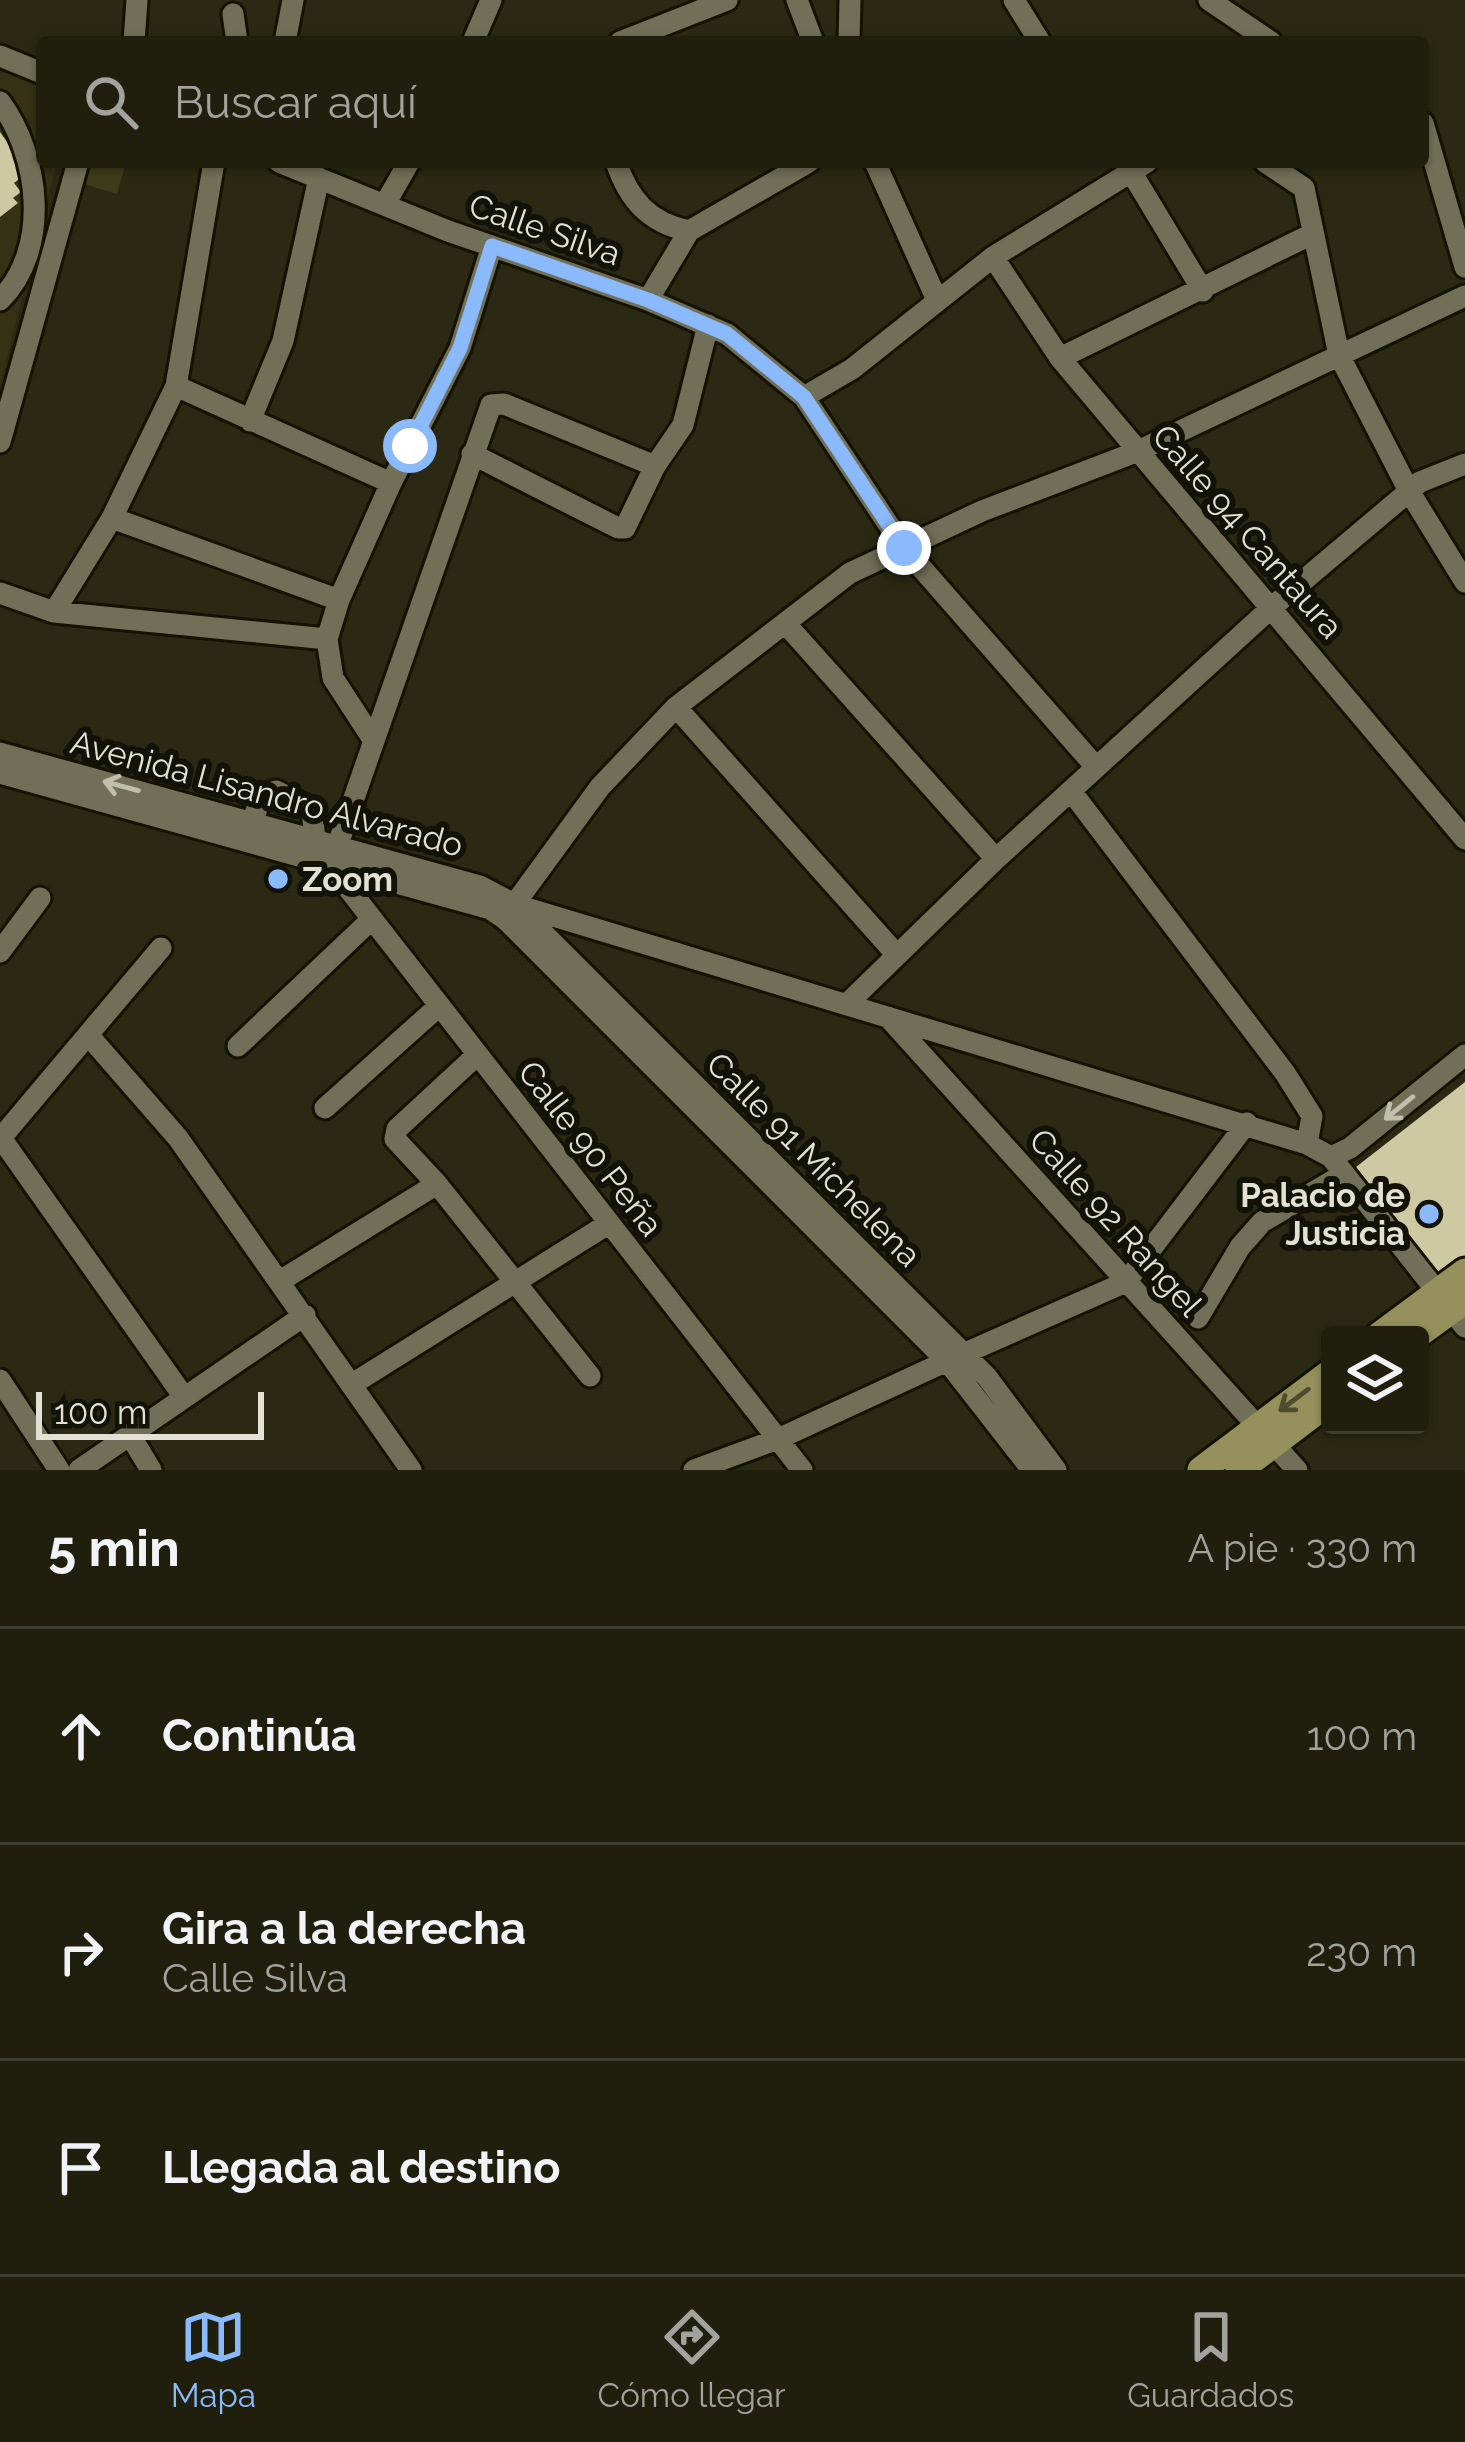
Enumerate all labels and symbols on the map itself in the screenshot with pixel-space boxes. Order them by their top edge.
street label: Calle Silva [464,185,625,273]
street label: Calle 94 Cantaura [1144,417,1351,646]
route start [383,419,437,473]
route end [877,521,931,575]
street label: Avenida Lisandro Alvarado [66,722,467,865]
one-way arrow [103,774,141,796]
place label: Zoom [302,860,393,899]
marker: Zoom [265,866,291,892]
street label: Calle 91 Michelena [699,1044,929,1274]
street label: Calle 90 Peña [510,1053,671,1243]
one-way arrow [1384,1094,1416,1121]
street label: Calle 92 Rangel [1021,1121,1211,1325]
place label: Palacio de Justicia [1240,1176,1405,1253]
marker: Palacio de Justicia [1416,1201,1442,1227]
scale bar [36,1386,264,1439]
one-way arrow [1278,1387,1310,1413]

